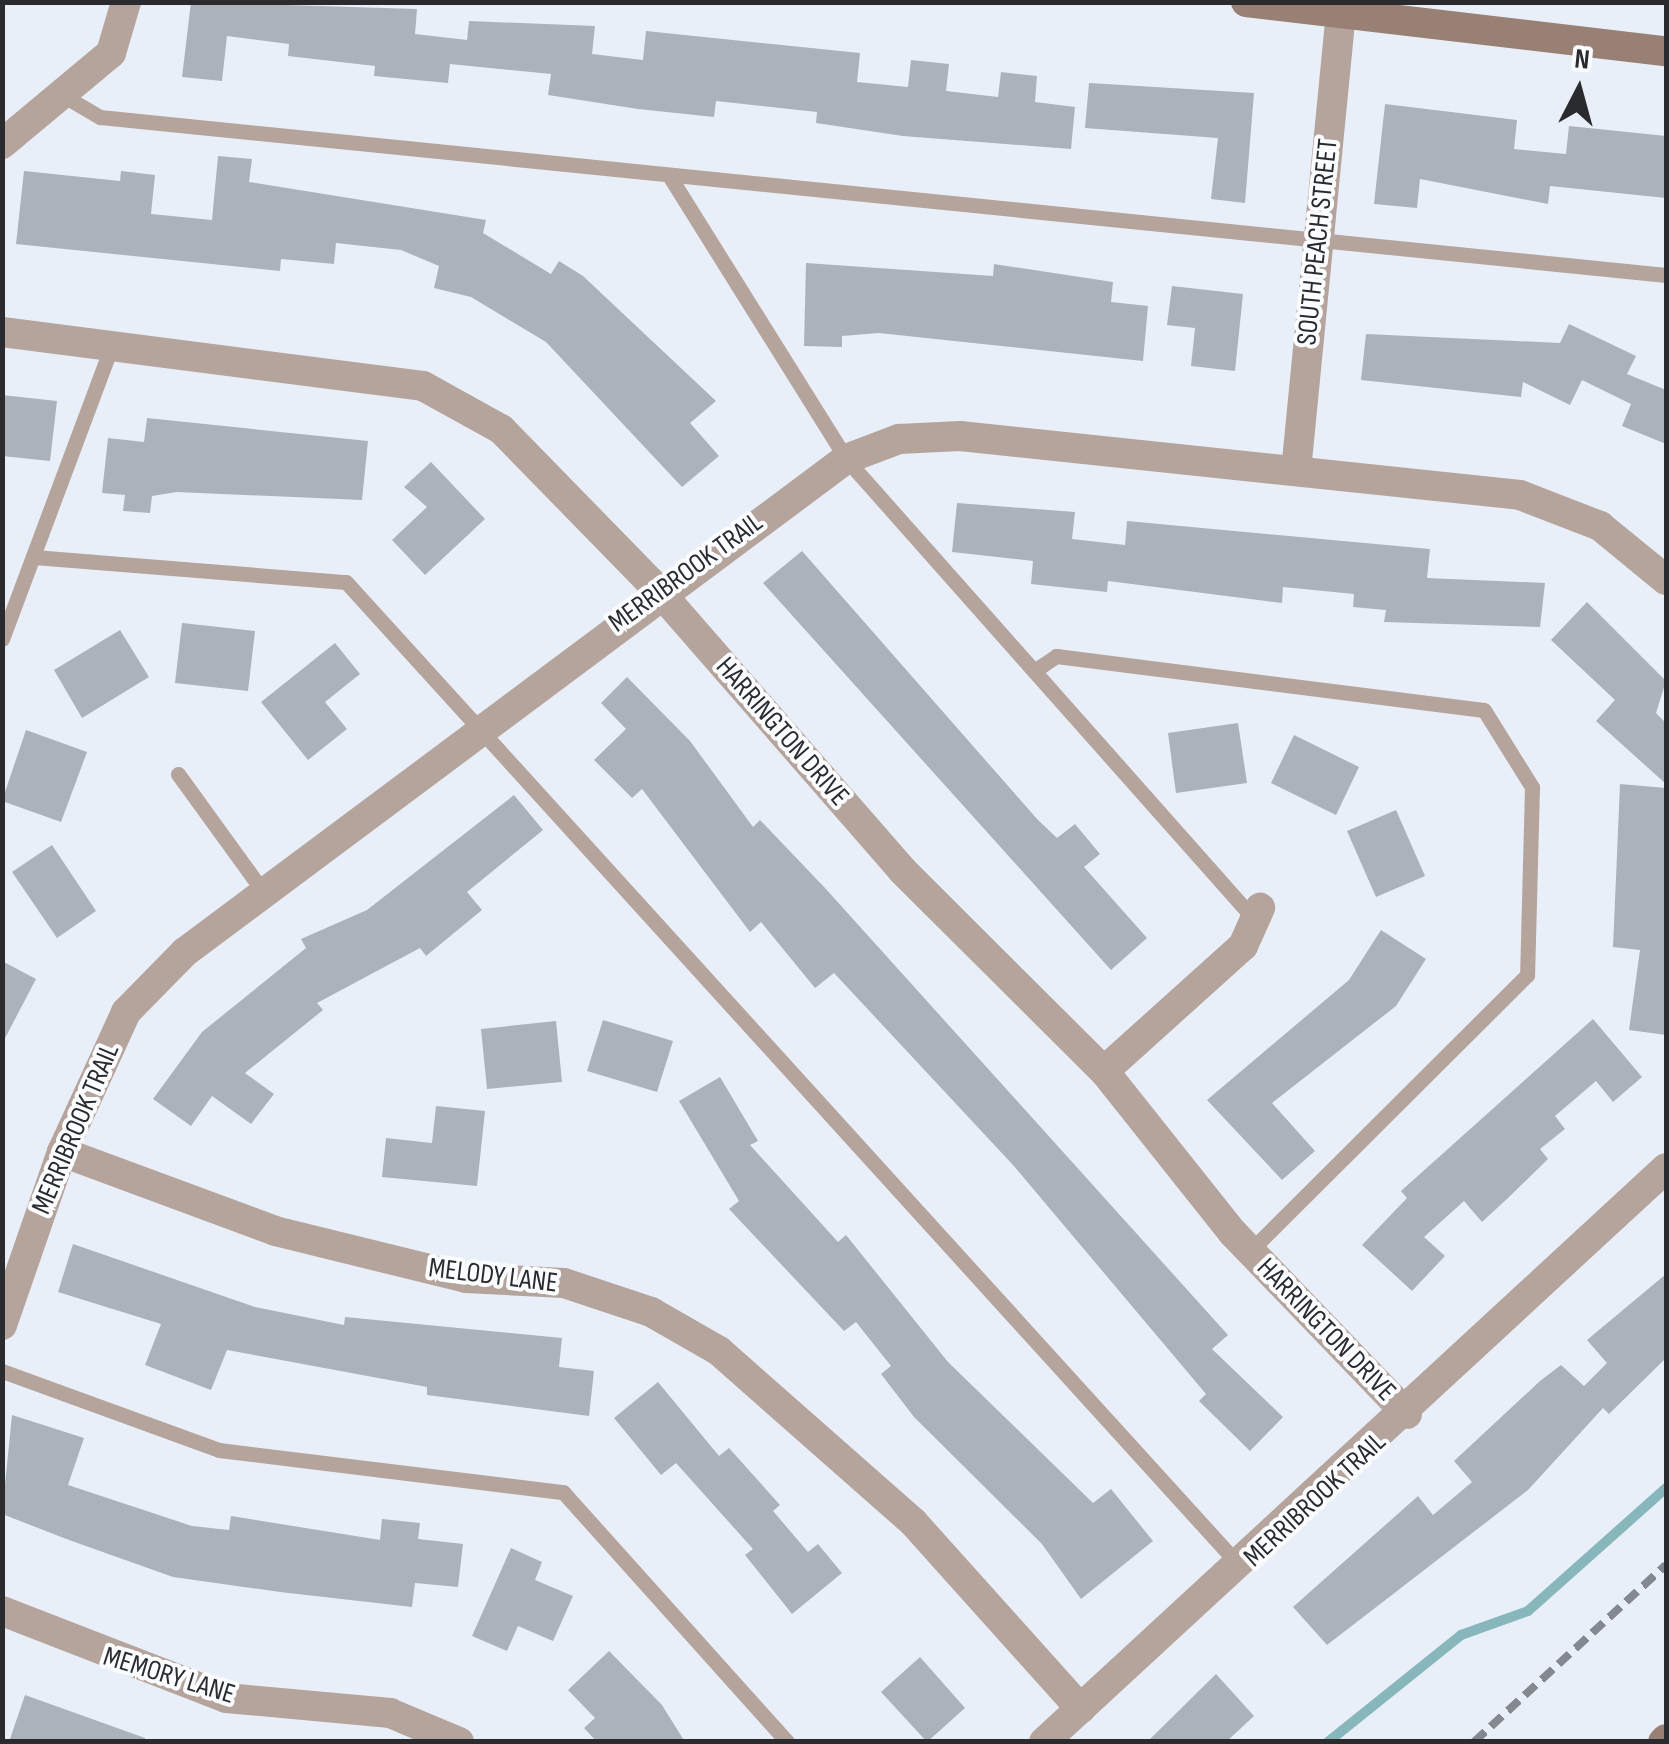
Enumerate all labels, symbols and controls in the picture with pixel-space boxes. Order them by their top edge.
north arrow [1529,40,1629,140]
text: N [1573,42,1591,77]
street label: SOUTH PEACH STREET [1290,137,1346,347]
street label: MERRIBROOK TRAIL [603,506,769,640]
street label: HARRINGTON DRIVE [708,651,856,813]
street label: MERRIBROOK TRAIL [25,1039,127,1219]
street label: MELODY LANE [427,1251,559,1301]
street label: HARRINGTON DRIVE [1249,1252,1403,1408]
street label: MERRIBROOK TRAIL [1237,1426,1393,1574]
street label: MEMORY LANE [99,1640,239,1712]

